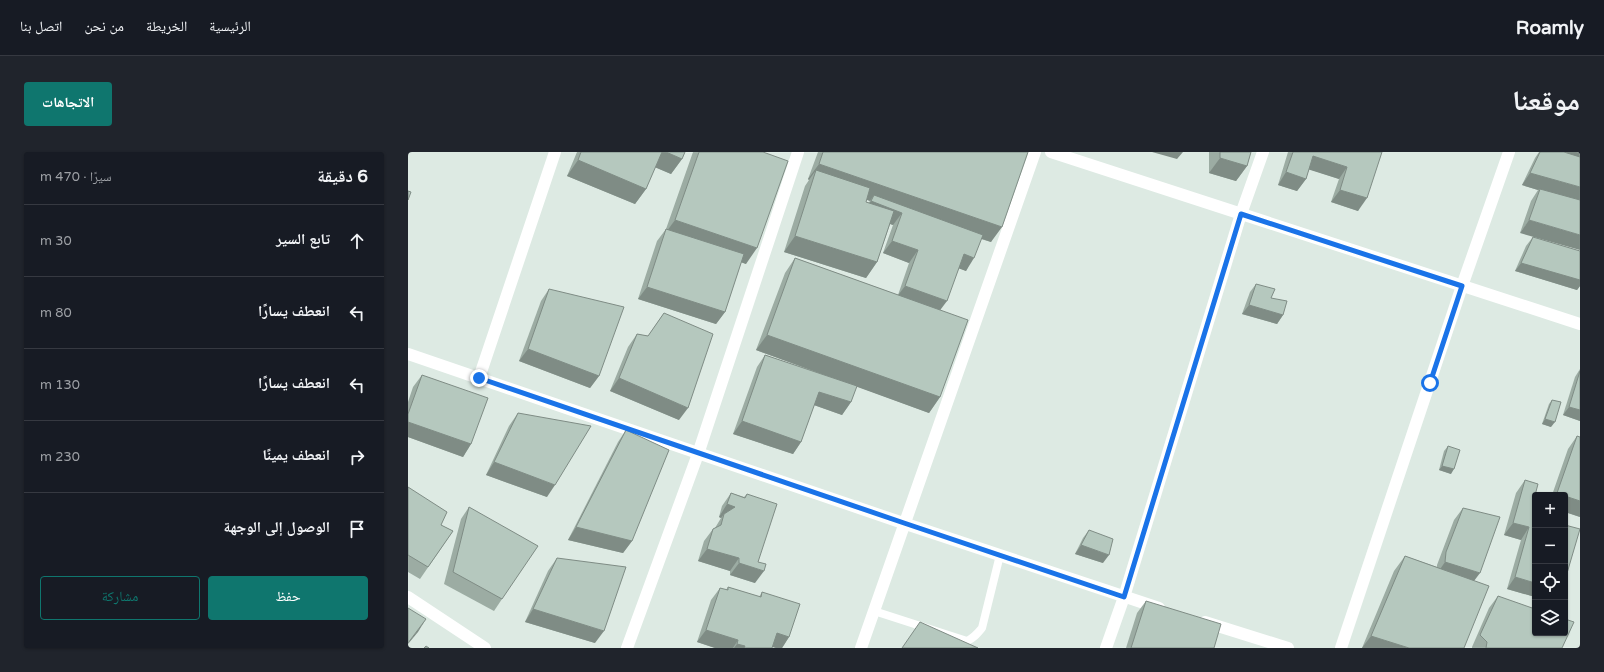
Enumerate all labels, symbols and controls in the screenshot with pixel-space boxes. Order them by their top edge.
text: Roamly [1516,17,1584,39]
text: اتصل بنا [20,18,62,35]
text: من نحن [84,18,124,35]
text: الخريطة [146,18,187,35]
text: الرئيسية [209,18,251,35]
button: الاتجاهات [24,82,112,126]
text: موقعنا [1512,84,1580,118]
text: 6 دقيقة [317,166,368,187]
text: سيرًا · 470 m [40,169,112,185]
text: تابع السير [276,230,330,248]
icon: ahead [346,230,368,252]
text: 30 m [40,233,72,249]
text: انعطف يسارًا [258,302,330,320]
icon: left [346,302,368,324]
text: 80 m [40,305,72,321]
route end [470,369,488,387]
text: انعطف يسارًا [258,374,330,392]
icon: left [346,374,368,396]
route start [1421,374,1439,392]
text: 130 m [40,377,80,393]
text: انعطف يمينًا [262,446,330,464]
icon: right [346,446,368,468]
text: 230 m [40,449,80,465]
map controls [1532,492,1568,636]
button: + [1532,492,1568,528]
text: الوصول إلى الوجهة [224,518,330,536]
icon: arrive [346,518,368,540]
button: − [1532,528,1568,564]
button: locate [1532,564,1568,600]
button: مشاركة [40,576,200,620]
button: حفظ [208,576,368,620]
button: layers [1532,600,1568,636]

